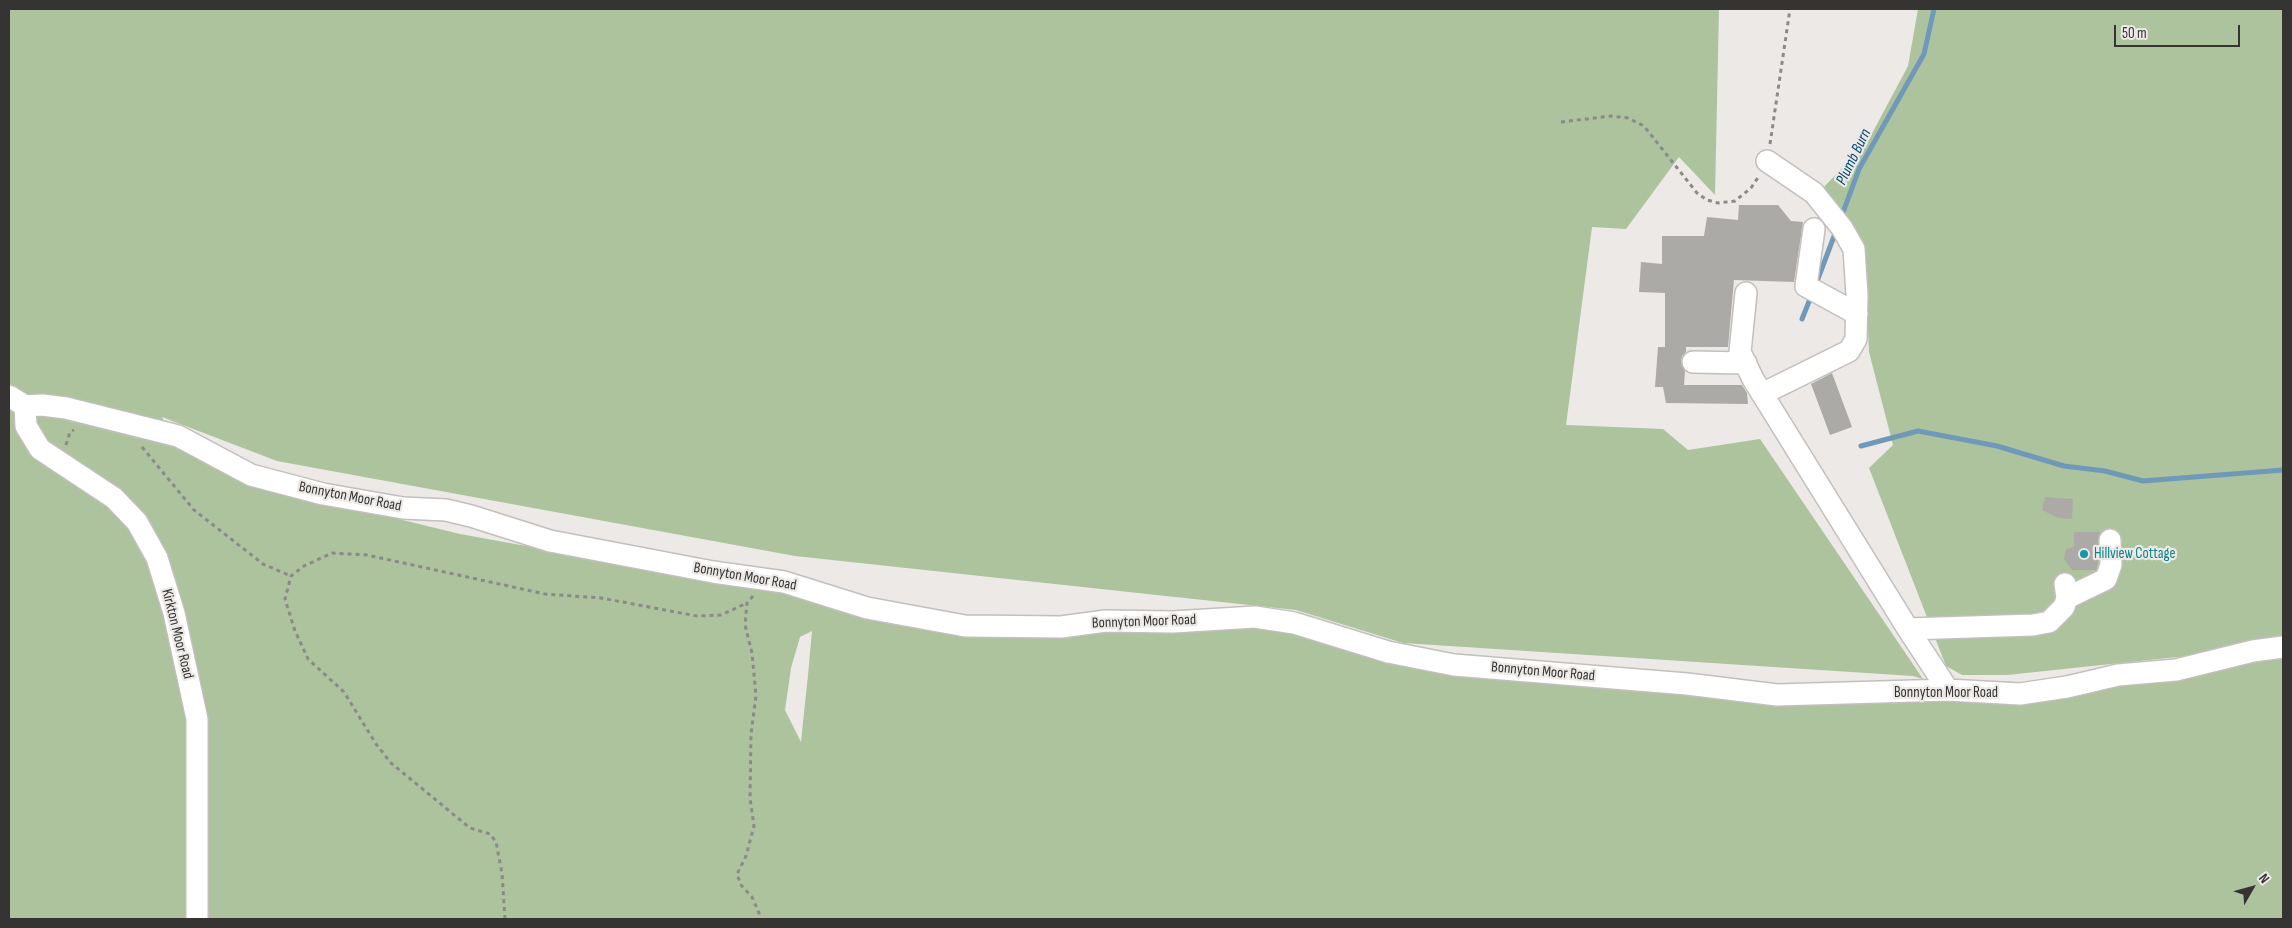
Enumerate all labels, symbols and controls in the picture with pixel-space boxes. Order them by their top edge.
scale bar [2117,15,2243,47]
text: 50 m [2122,24,2147,43]
water label: Plumb Burn [1832,126,1876,188]
street label: Bonnyton Moor Road [297,478,403,516]
place label: Hillview Cottage [2094,545,2176,563]
marker: Hillview Cottage [2078,548,2090,560]
street label: Bonnyton Moor Road [692,559,798,595]
street label: Kirkton Moor Road [157,587,197,681]
street label: Bonnyton Moor Road [1092,611,1196,633]
street label: Bonnyton Moor Road [1490,658,1596,686]
street label: Bonnyton Moor Road [1894,684,1998,702]
north arrow [2227,863,2277,913]
text: N [2255,870,2273,887]

